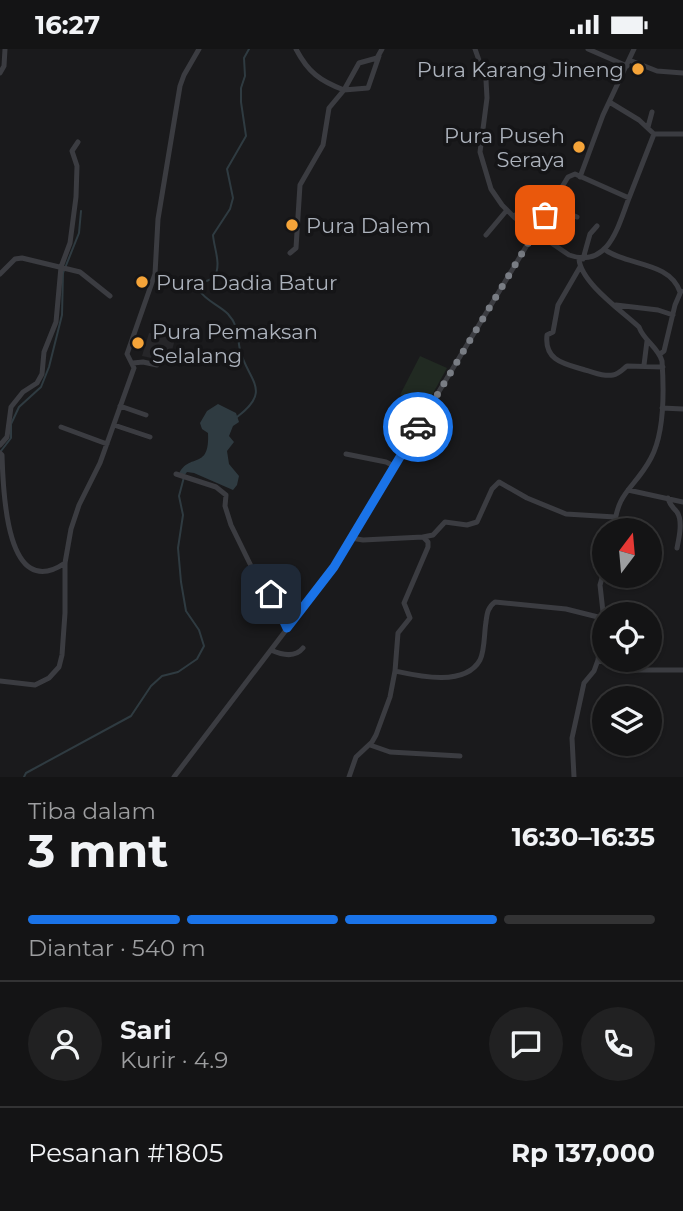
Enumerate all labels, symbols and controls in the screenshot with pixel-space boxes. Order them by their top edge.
text: 16:27 [35,9,100,41]
place label: Pura Karang Jineng [417,57,624,82]
marker: Pura Karang Jineng [630,61,646,77]
place label: Pura Puseh Seraya [444,123,565,172]
marker: Pura Puseh Seraya [571,139,587,155]
pin [515,185,575,245]
icon: bag [526,196,564,234]
place label: Pura Dalem [306,213,431,238]
marker: Pura Dalem [284,217,300,233]
place label: Pura Dadia Batur [156,270,337,295]
marker: Pura Dadia Batur [134,274,150,290]
place label: Pura Pemaksan Selalang [152,319,318,368]
marker: Pura Pemaksan Selalang [130,335,146,351]
courier [383,392,453,462]
icon: car [399,408,437,446]
north arrow [592,518,662,588]
map controls [592,518,662,756]
pin [241,564,301,624]
icon: home [252,575,290,613]
button: locate [592,602,662,672]
button: layers [592,686,662,756]
text: Tiba dalam [28,797,156,825]
text: 16:30–16:35 [512,821,655,853]
text: 3 mnt [28,822,168,879]
text: Diantar · 540 m [28,934,206,962]
button: person [28,1007,102,1081]
button: chat [489,1007,563,1081]
button: phone [581,1007,655,1081]
text: Sari [120,1014,172,1046]
text: Kurir · 4.9 [120,1046,228,1074]
text: Pesanan #1805 [28,1137,223,1169]
text: Rp 137,000 [511,1137,655,1169]

